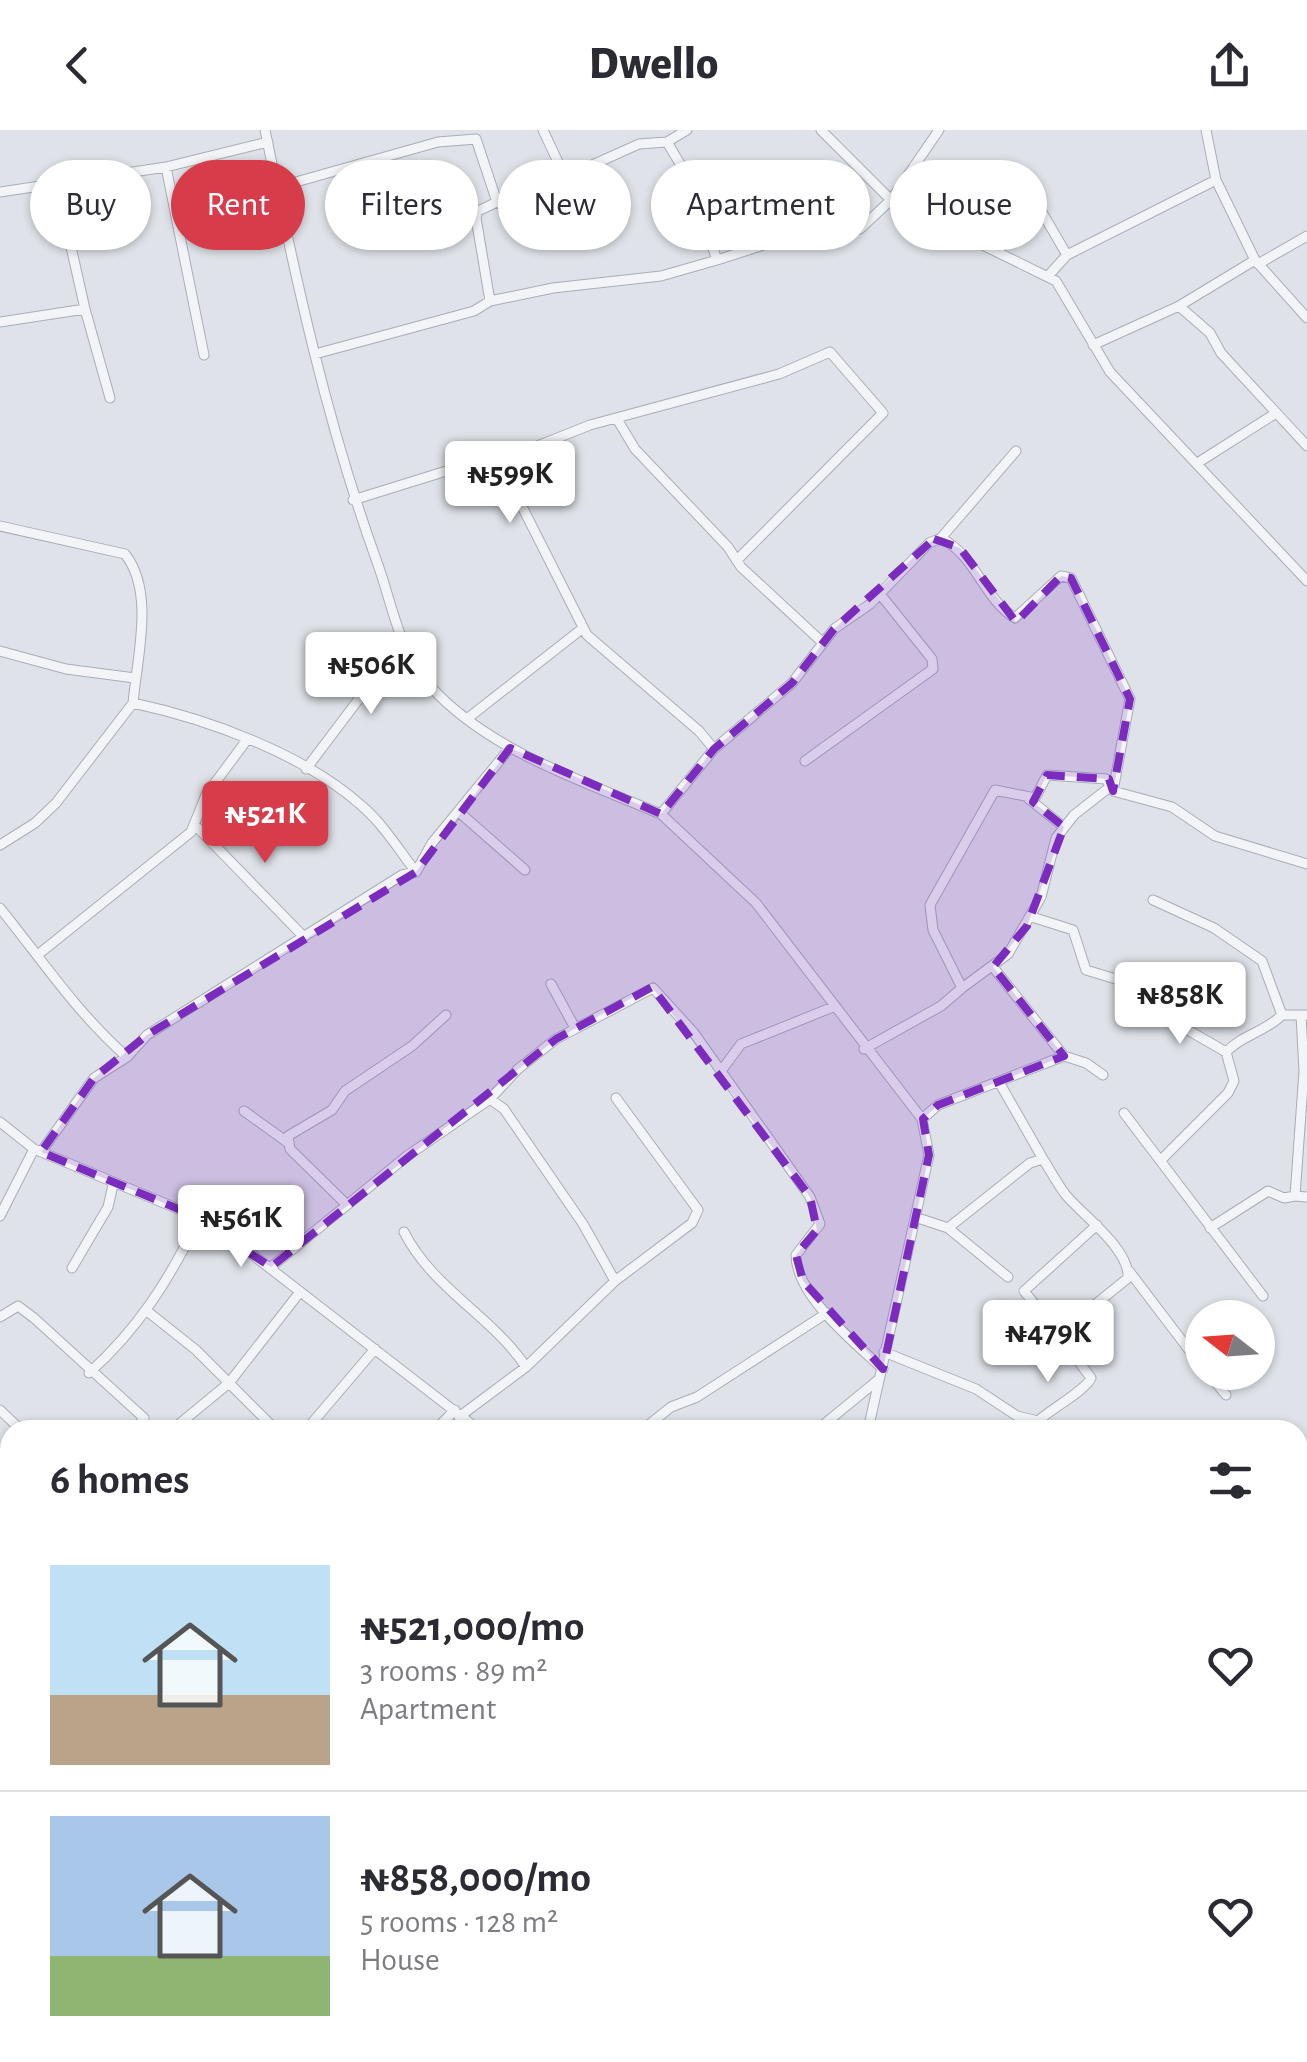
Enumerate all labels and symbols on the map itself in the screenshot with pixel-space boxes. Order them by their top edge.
pin: ₦599K [440,441,580,526]
pin: ₦506K [301,632,441,717]
pin: ₦521K [195,781,335,866]
pin: ₦858K [1110,962,1250,1047]
pin: ₦561K [171,1185,311,1270]
pin: ₦479K [978,1300,1118,1385]
north arrow [1185,1300,1275,1390]

